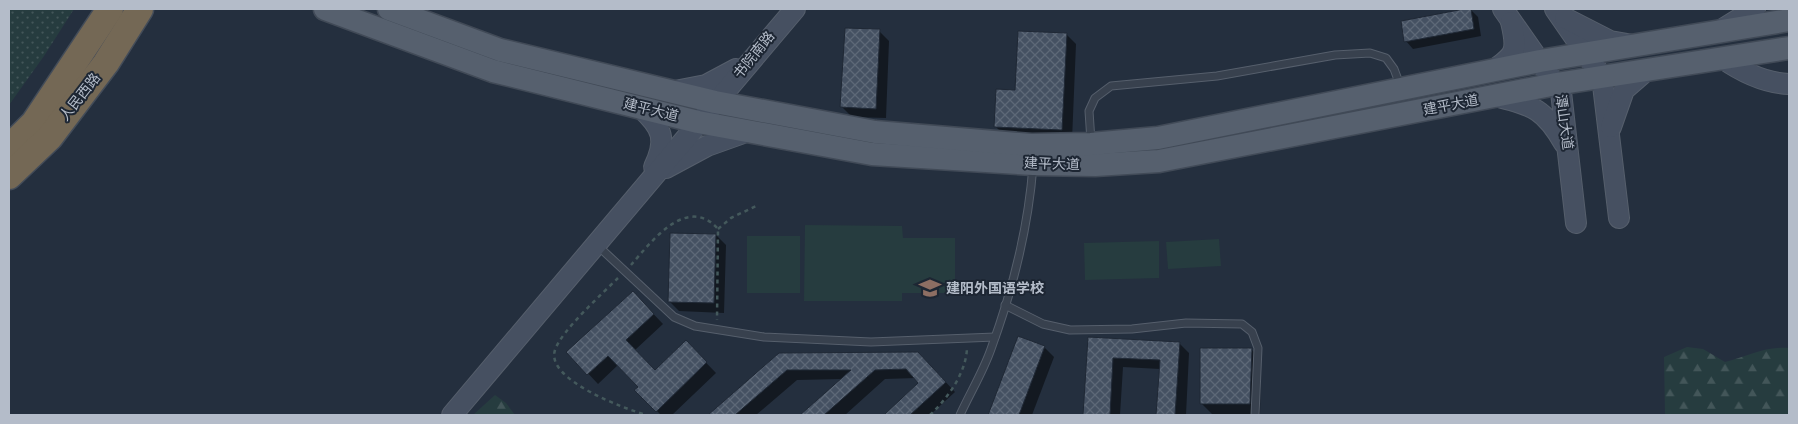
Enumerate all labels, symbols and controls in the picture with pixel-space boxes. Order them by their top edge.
street label: 书院南路 [730,28,778,82]
street label: 人民西路 [56,70,104,124]
street label: 建平大道 [1422,91,1480,119]
street label: 潭山大道 [1552,93,1576,151]
street label: 建平大道 [622,95,680,125]
street label: 建平大道 [1024,155,1080,173]
school or university icon: 建阳外国语学校 [917,275,943,301]
place label: 建阳外国语学校 [946,280,1044,297]

